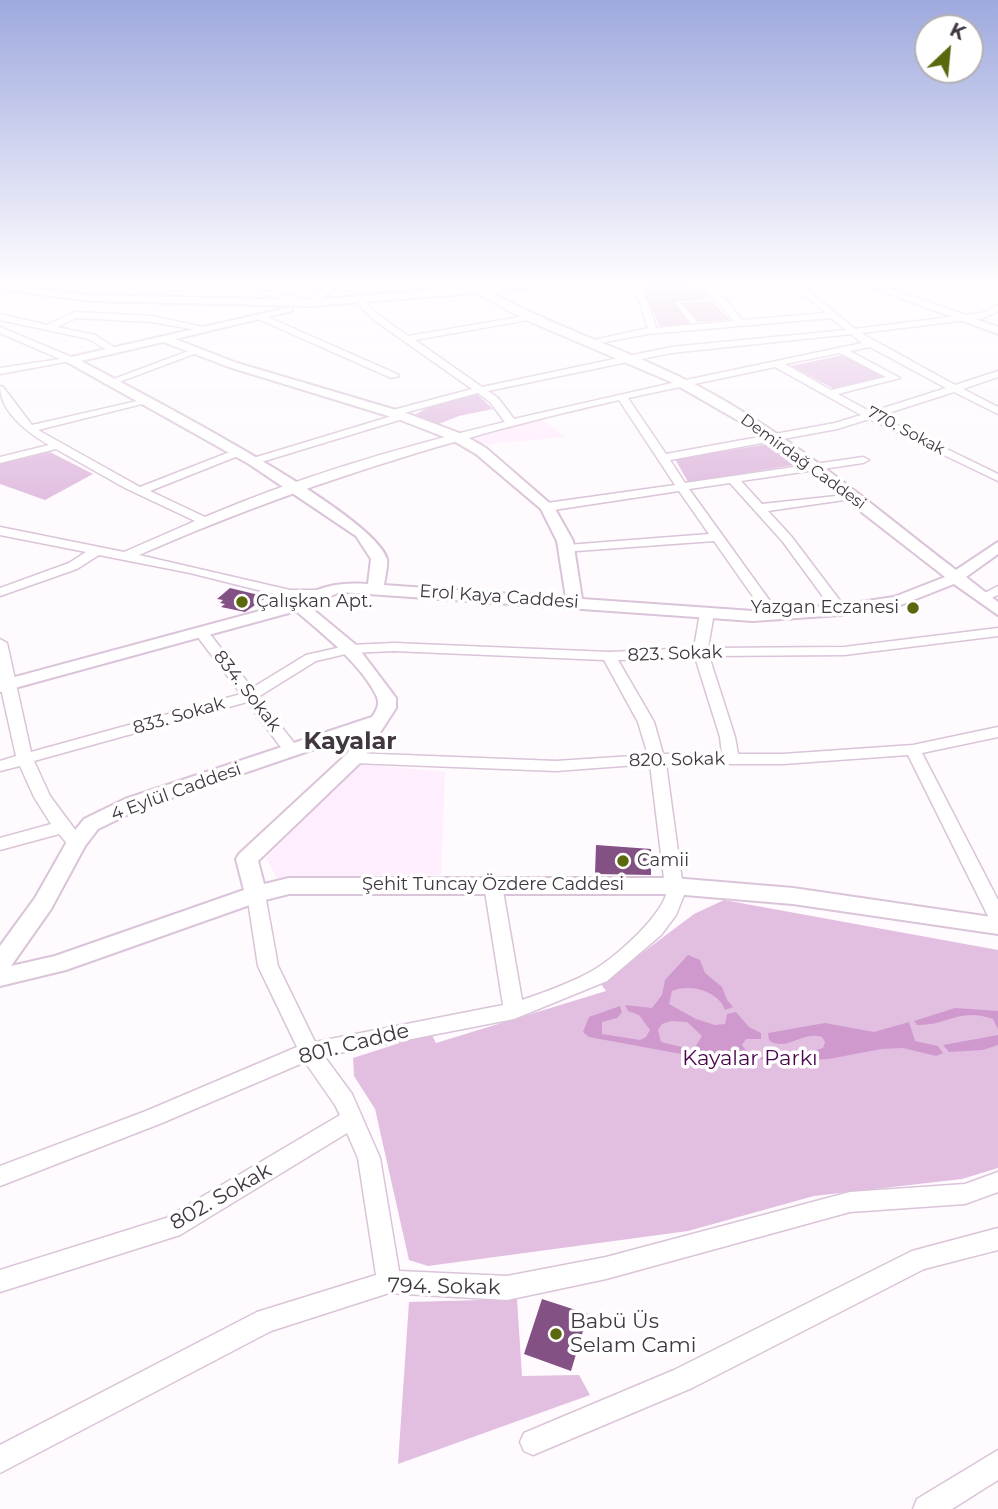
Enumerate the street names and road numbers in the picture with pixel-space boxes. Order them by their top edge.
street label: 770. Sokak [864,403,948,459]
street label: Demirdağ Caddesi [737,410,869,514]
street label: Erol Kaya Caddesi [419,581,579,613]
street label: 823. Sokak [627,642,723,666]
street label: 834. Sokak [209,646,285,736]
street label: 833. Sokak [131,693,227,739]
street label: 820. Sokak [629,748,725,772]
street label: 4 Eylül Caddesi [108,758,244,826]
street label: Şehit Tuncay Özdere Caddesi [362,874,624,896]
street label: 801. Cadde [296,1018,412,1070]
street label: 802. Sokak [166,1158,276,1236]
street label: 794. Sokak [387,1273,501,1301]

